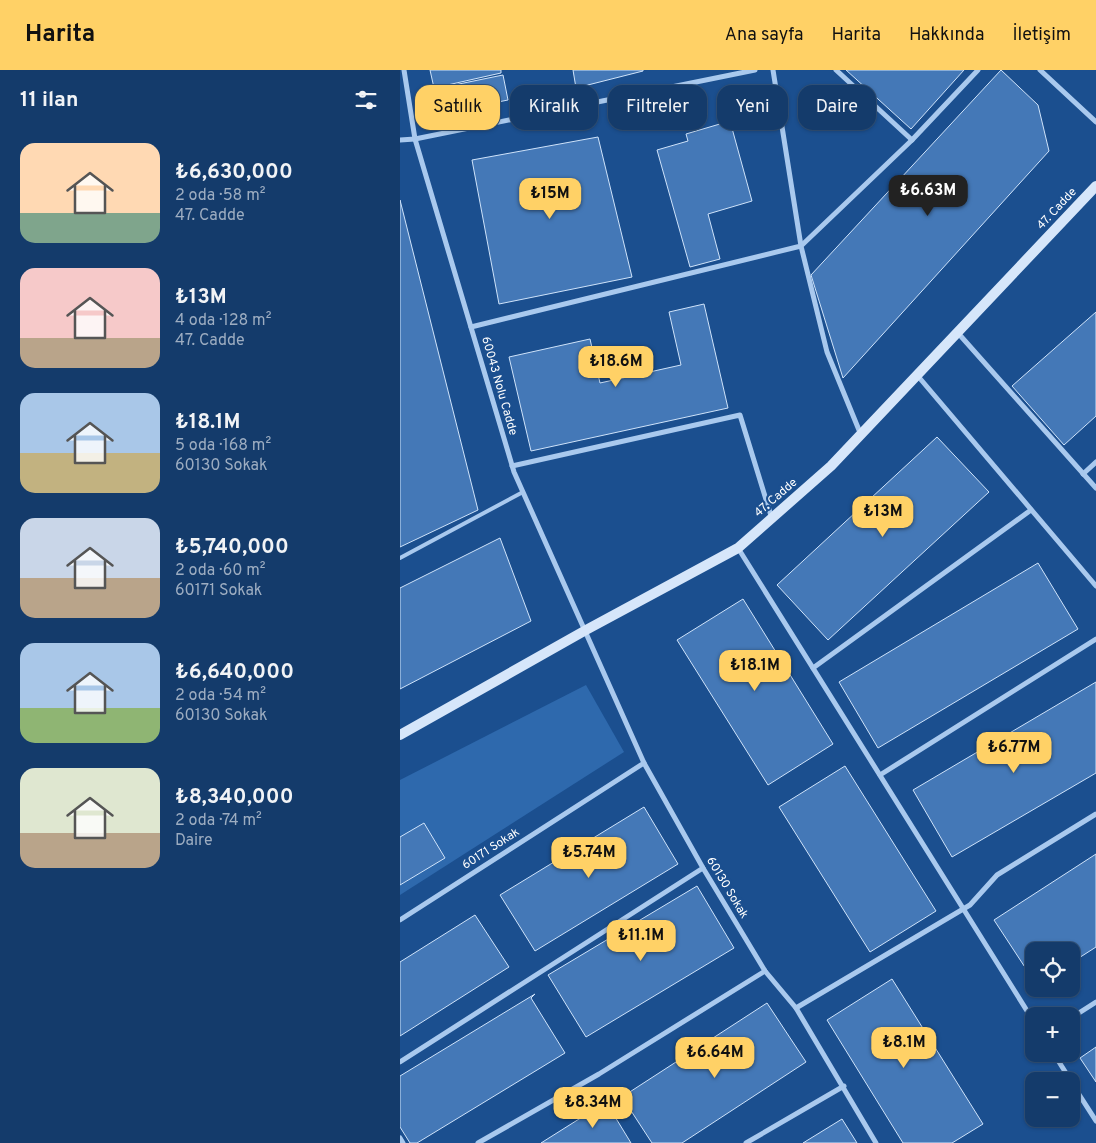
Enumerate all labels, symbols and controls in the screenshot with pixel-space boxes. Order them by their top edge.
text: Harita [25,20,95,50]
text: Ana sayfa [725,24,804,47]
text: Harita [832,24,881,47]
text: Hakkında [909,24,984,47]
text: İletişim [1012,24,1071,47]
chip: Satılık [415,85,500,130]
chip: Kiralık [510,85,598,130]
chip: Filtreler [608,85,707,130]
chip: Yeni [717,85,788,130]
chip: Daire [798,85,876,130]
icon: filters [352,86,380,114]
text: 11 ilan [20,87,78,114]
text: ₺6,630,000 [175,159,293,186]
icon: home [60,163,120,223]
pin: ₺6.63M [887,174,969,217]
pin: ₺15M [520,178,580,220]
text: ₺6.63M [900,181,956,201]
text: ₺15M [530,184,570,204]
street label: 47. Cadde [1033,184,1081,234]
text: 2 oda · 58 m² [175,186,265,206]
text: 47. Cadde [175,206,245,226]
text: ₺13M [175,284,227,311]
icon: home [60,288,120,348]
text: 4 oda · 128 m² [175,311,271,331]
text: 47. Cadde [175,331,245,351]
street label: 60043 Nolu Cadde [477,335,521,437]
pin: ₺18.6M [575,346,657,388]
text: ₺18.6M [589,352,643,372]
text: ₺18.1M [175,409,240,436]
icon: home [60,413,120,473]
text: 5 oda · 168 m² [175,436,271,456]
text: 60130 Sokak [175,456,268,476]
street label: 47. Cadde [751,475,801,521]
pin: ₺13M [853,496,913,538]
text: ₺13M [863,502,903,522]
text: ₺5,740,000 [175,534,289,561]
icon: home [60,538,120,598]
text: 2 oda · 60 m² [175,561,266,581]
text: 60171 Sokak [175,581,262,601]
pin: ₺18.1M [714,650,796,692]
text: ₺18.1M [730,656,780,676]
text: ₺6,640,000 [175,659,294,686]
icon: home [60,663,120,723]
text: 2 oda · 54 m² [175,686,266,706]
text: 60130 Sokak [175,706,268,726]
pin: ₺6.77M [973,732,1055,774]
text: ₺6.77M [988,738,1040,758]
text: ₺8,340,000 [175,784,293,811]
icon: home [60,788,120,848]
text: 2 oda · 74 m² [175,811,262,831]
street label: 60171 Sokak [459,824,523,874]
text: Daire [175,831,213,851]
pin: ₺5.74M [548,836,630,879]
text: ₺5.74M [562,843,616,863]
street label: 60130 Sokak [702,854,752,922]
pin: ₺11.1M [600,920,682,962]
text: ₺11.1M [618,926,664,946]
map controls [1025,942,1080,1127]
button: locate [1025,942,1080,997]
button: + [1025,1007,1080,1062]
pin: ₺8.1M [869,1026,939,1069]
text: ₺8.1M [882,1033,926,1053]
pin: ₺6.64M [674,1036,756,1079]
text: ₺6.64M [686,1043,744,1063]
button: − [1025,1072,1080,1127]
pin: ₺8.34M [552,1086,634,1129]
text: ₺8.34M [565,1093,621,1113]

